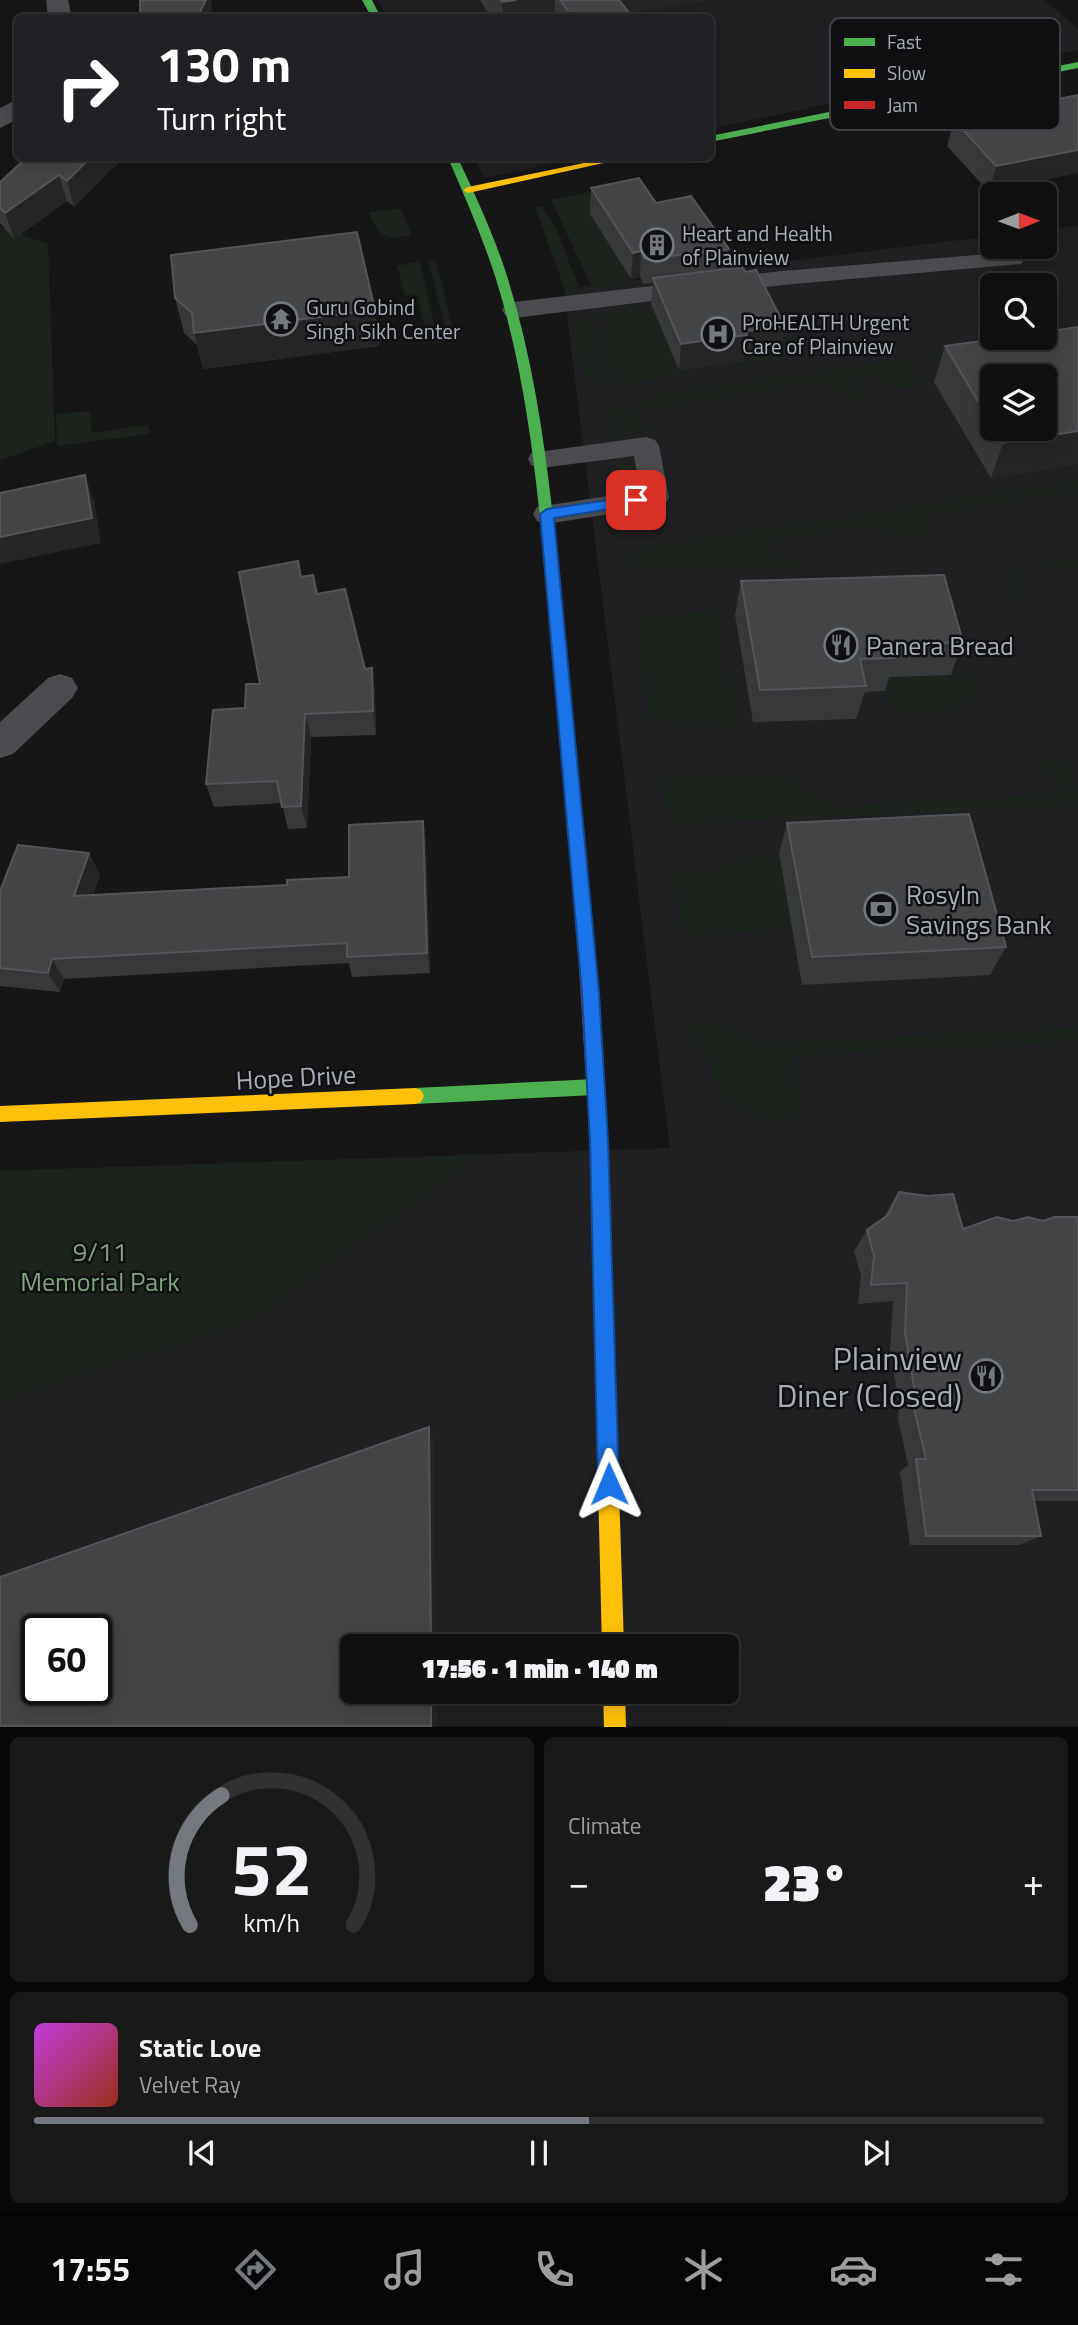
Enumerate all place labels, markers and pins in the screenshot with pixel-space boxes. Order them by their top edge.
place label: Heart and Health of Plainview [682,217,833,273]
building icon: Heart and Health of Plainview [638,226,676,264]
place label: Guru Gobind Singh Sikh Center [306,291,460,347]
temple icon: Guru Gobind Singh Sikh Center [262,300,300,338]
place label: ProHEALTH Urgent Care of Plainview [742,306,910,362]
hospital icon: ProHEALTH Urgent Care of Plainview [699,315,737,353]
pin [606,470,666,530]
restaurant icon: Panera Bread [822,626,860,664]
place label: Panera Bread [866,626,1014,665]
place label: Rosyln Savings Bank [906,875,1052,944]
bank icon: Rosyln Savings Bank [862,890,900,928]
place label: Plainview Diner (Closed) [777,1334,962,1419]
restaurant icon: Plainview Diner (Closed) [967,1357,1005,1395]

